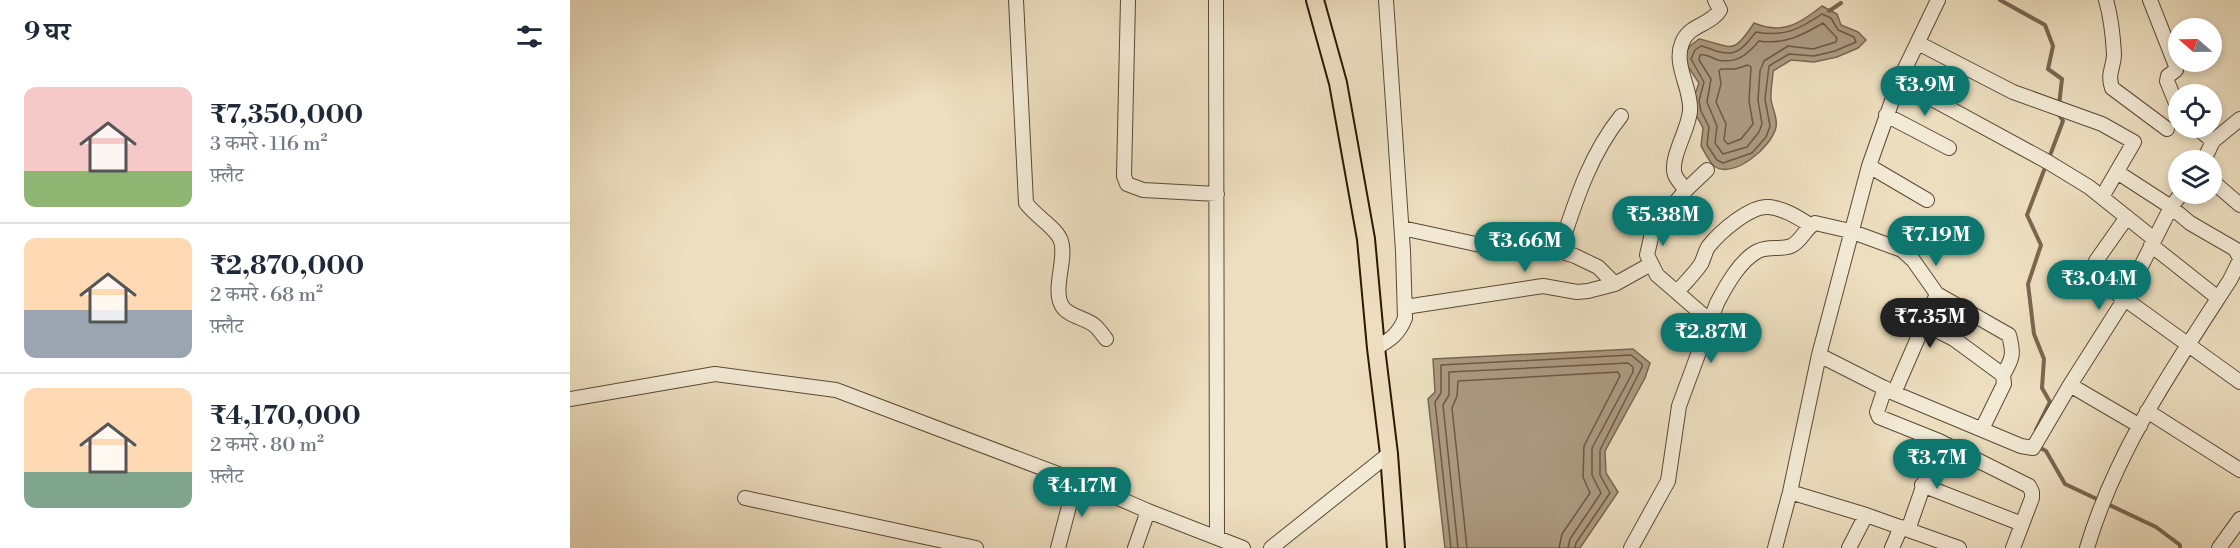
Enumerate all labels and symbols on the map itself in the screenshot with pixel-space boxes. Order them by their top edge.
north arrow [2168,18,2222,72]
pin: ₹3.9M [1883,66,1967,117]
pin: ₹5.38M [1614,196,1712,247]
pin: ₹7.19M [1887,216,1985,267]
pin: ₹3.66M [1476,222,1574,273]
pin: ₹3.04M [2050,260,2148,311]
pin: ₹7.35M [1881,298,1979,349]
pin: ₹2.87M [1662,313,1760,364]
pin: ₹3.7M [1895,439,1979,490]
pin: ₹4.17M [1033,467,1131,518]

